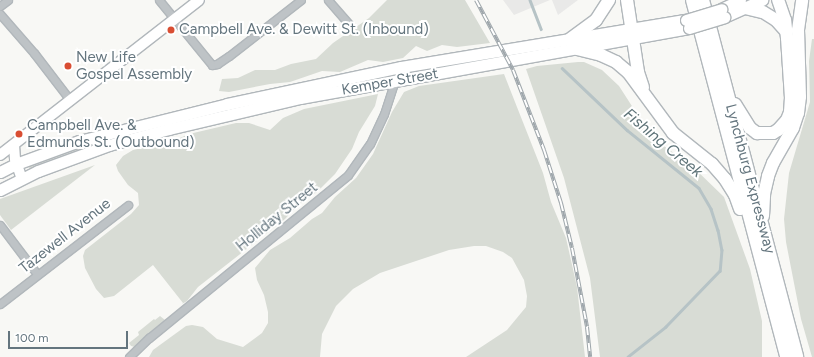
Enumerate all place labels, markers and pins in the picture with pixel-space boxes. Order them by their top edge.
place label: Campbell Ave. & Dewitt St. (Inbound) [179,21,429,39]
marker: Campbell Ave. & Dewitt St. (Inbound) [166,25,176,35]
place label: New Life Gospel Assembly [76,48,192,83]
marker: New Life Gospel Assembly [63,61,73,71]
place label: Campbell Ave. & Edmunds St. (Outbound) [27,116,195,151]
marker: Campbell Ave. & Edmunds St. (Outbound) [14,129,24,139]

